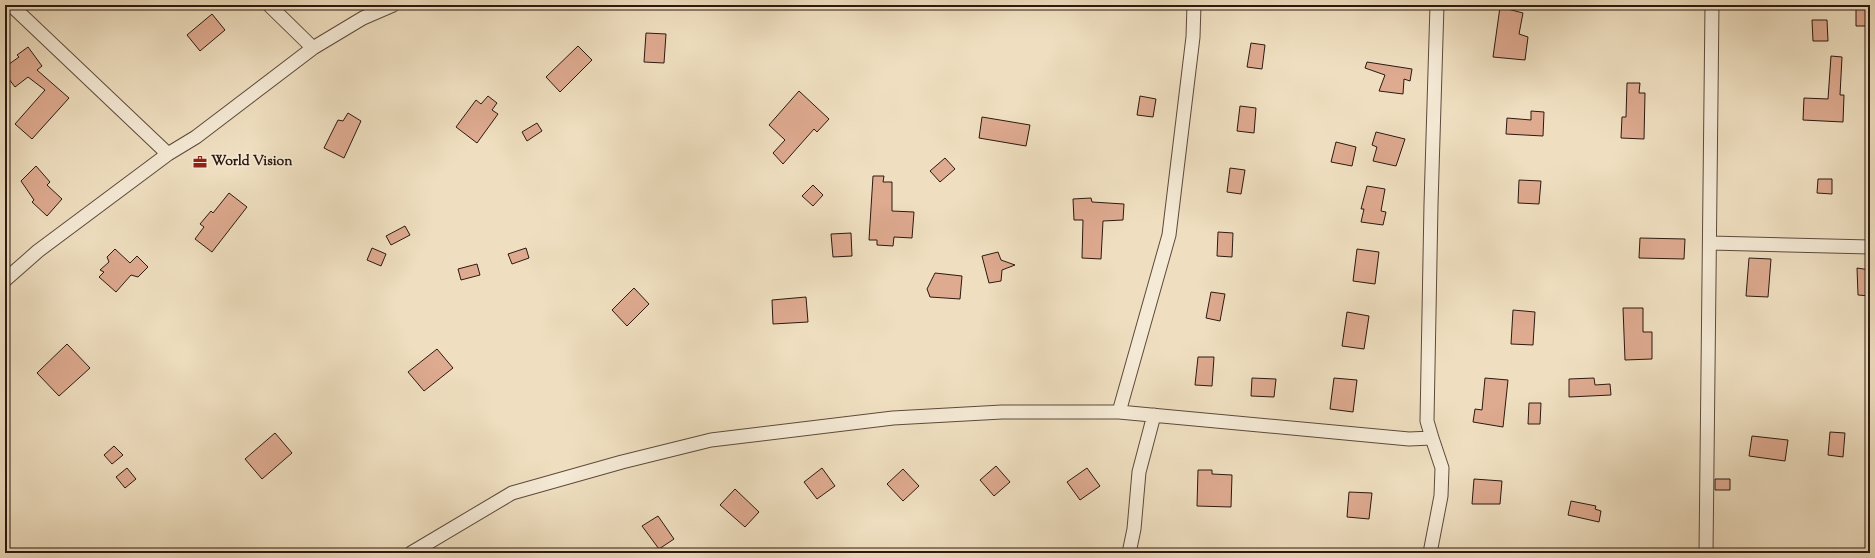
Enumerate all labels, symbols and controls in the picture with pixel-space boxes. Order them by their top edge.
place label: World Vision [211,152,293,172]
office icon: World Vision [192,154,208,170]

